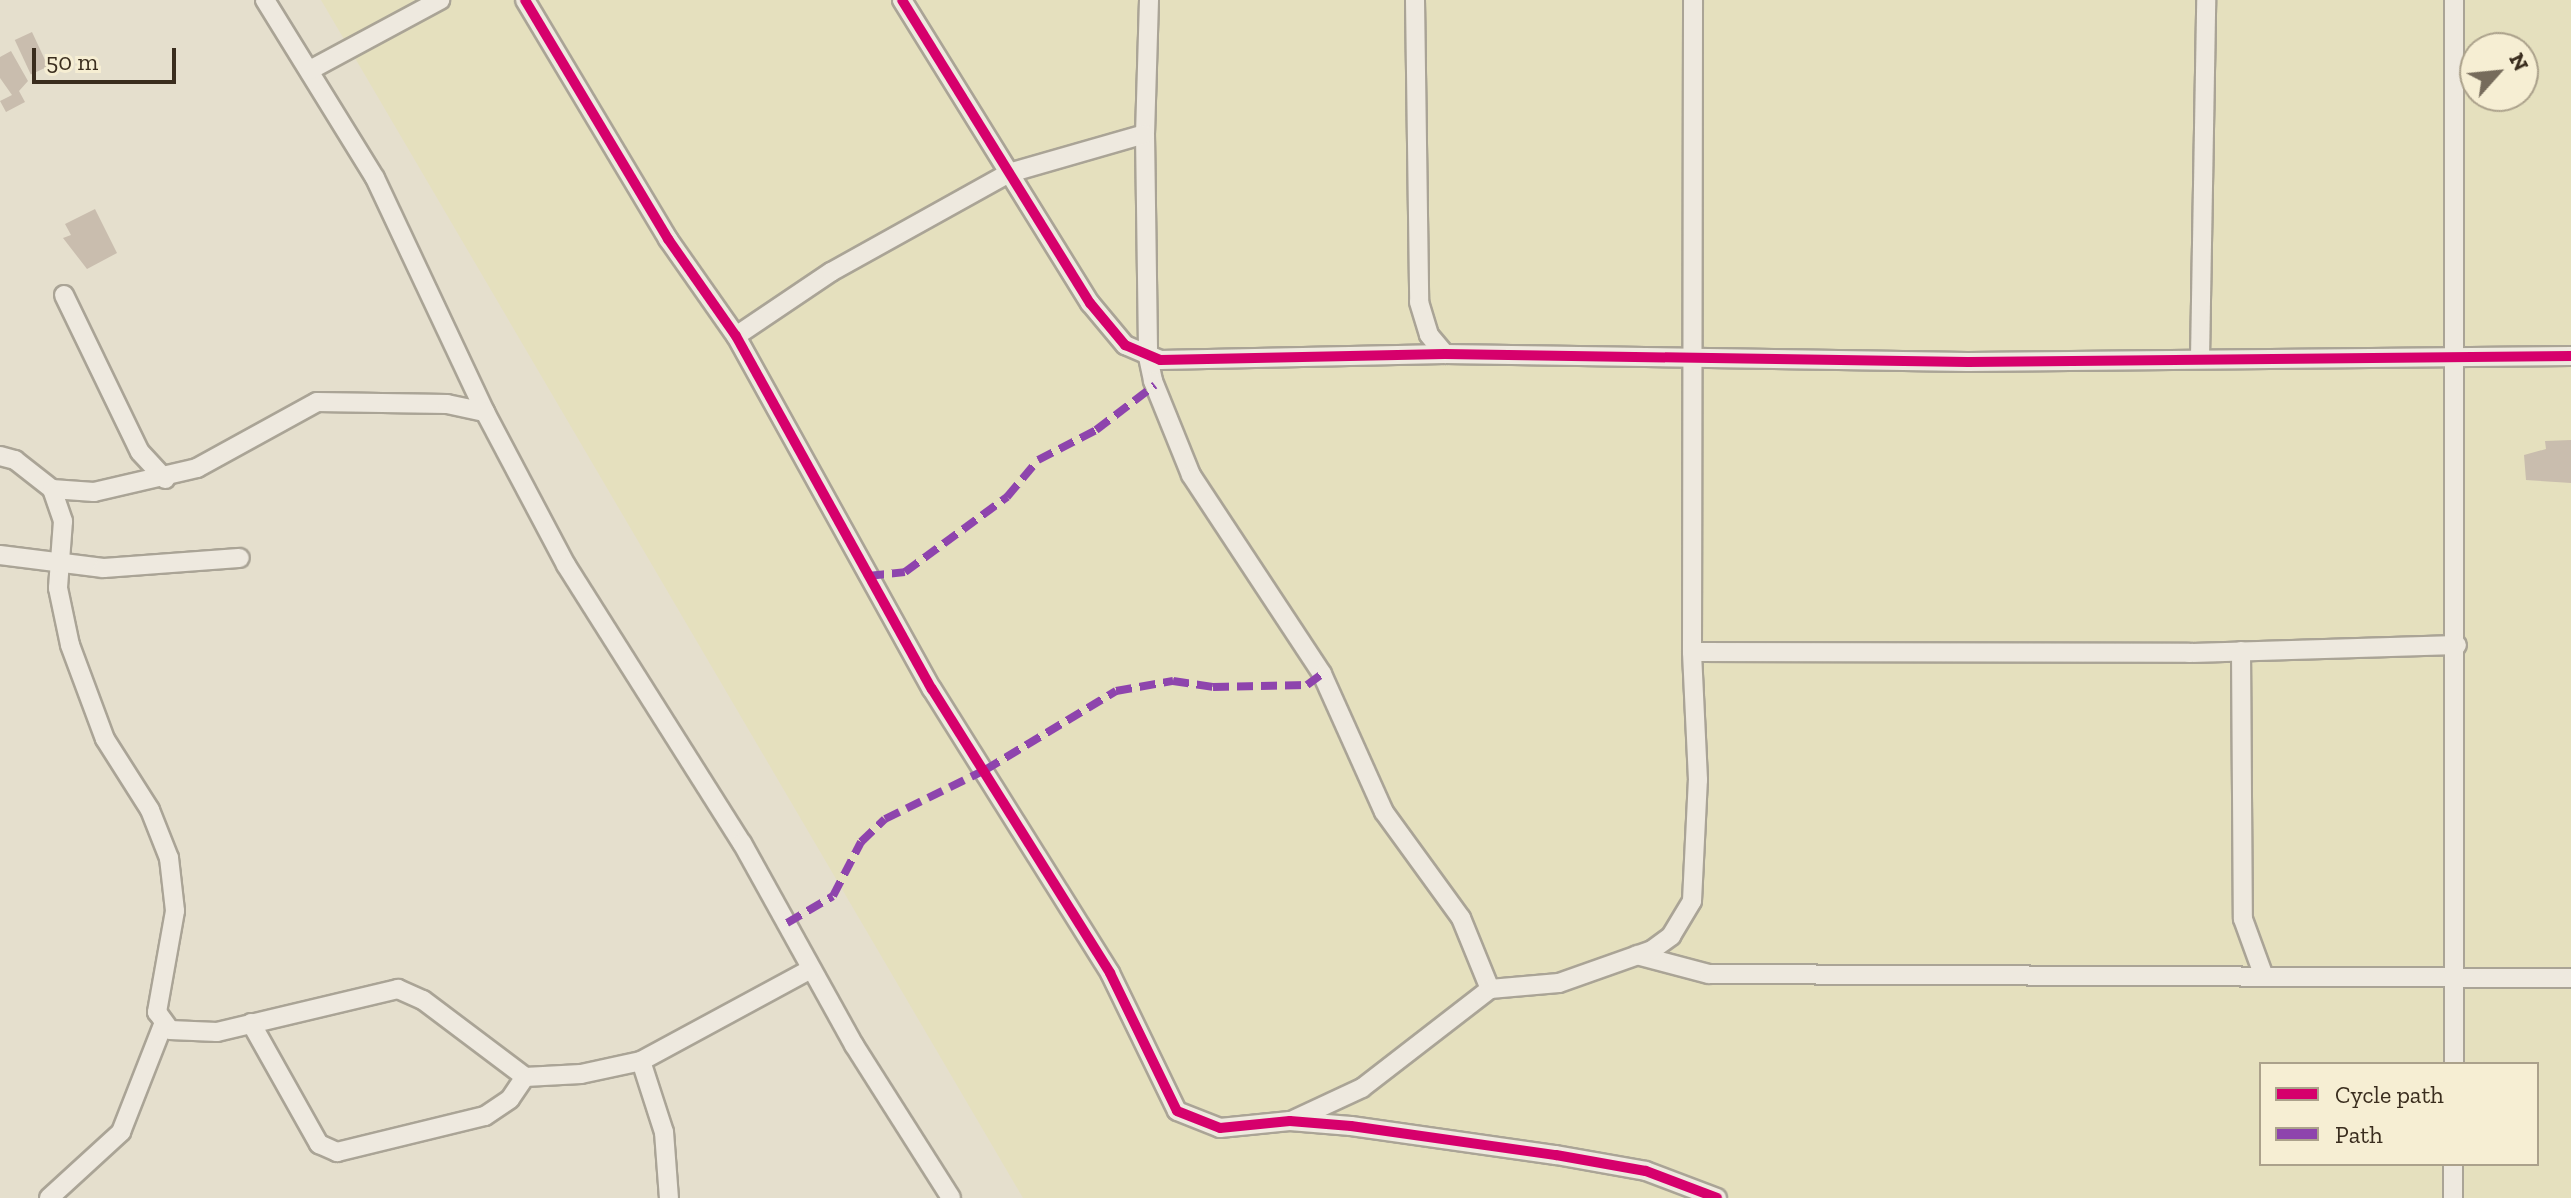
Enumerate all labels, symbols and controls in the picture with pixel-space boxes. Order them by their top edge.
scale bar [36,32,180,82]
north arrow [2459,32,2539,112]
text: 50 m [46,47,98,76]
text: N [2503,48,2535,75]
legend [2259,1062,2539,1166]
text: Cycle path [2335,1080,2444,1109]
text: Path [2335,1120,2383,1149]

